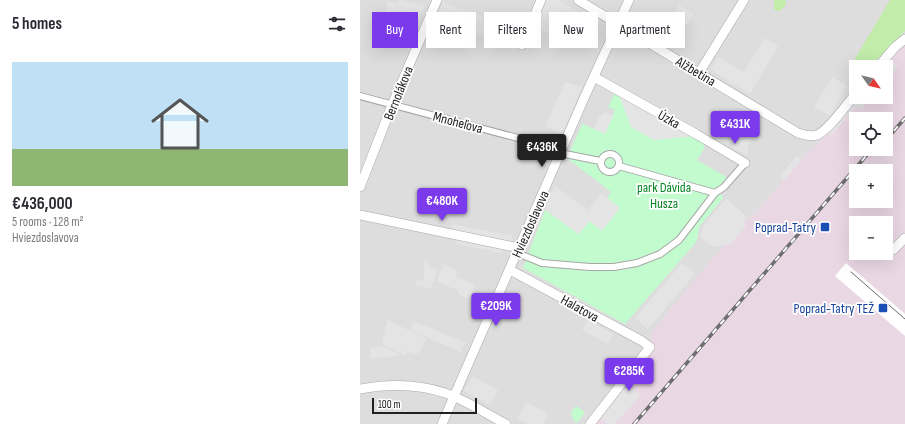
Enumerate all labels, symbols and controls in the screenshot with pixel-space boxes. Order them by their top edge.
chip: Buy [372,12,418,48]
chip: Rent [426,12,476,48]
chip: Filters [484,12,541,48]
chip: New [549,12,598,48]
chip: Apartment [606,12,685,48]
icon: filters [326,13,348,35]
text: 5 homes [12,14,62,34]
street label: Alžbetina [672,52,719,90]
north arrow [849,60,893,104]
map controls [849,60,893,260]
street label: Bernolákova [380,64,417,123]
icon: home [144,88,216,160]
street label: Úzka [655,106,683,132]
street label: Mnoheľova [431,108,484,137]
pin: €431K [707,111,763,145]
button: locate [849,112,893,156]
text: €431K [720,116,750,132]
pin: €436K [514,134,570,168]
text: €436K [526,139,558,155]
button: + [849,164,893,208]
park label: park Dávida Husza [637,179,691,212]
pin: €480K [414,188,470,222]
street label: Hviezdoslavova [508,188,553,260]
text: €480K [426,193,458,209]
text: €436,000 [12,194,73,214]
text: 5 rooms · 128 m² [12,214,84,230]
button: − [849,216,893,260]
place label: Poprad-Tatry [755,219,817,236]
marker: Poprad-Tatry [819,221,831,233]
text: Hviezdoslavova [12,230,79,246]
street label: Halatova [558,291,602,326]
pin: €209K [468,293,524,327]
text: €209K [480,298,512,314]
place label: Poprad-Tatry TEŽ [794,300,874,317]
marker: Poprad-Tatry TEŽ [877,302,889,314]
pin: €285K [601,358,657,392]
text: €285K [614,363,644,379]
scale bar [372,396,477,415]
text: 100 m [378,398,400,411]

